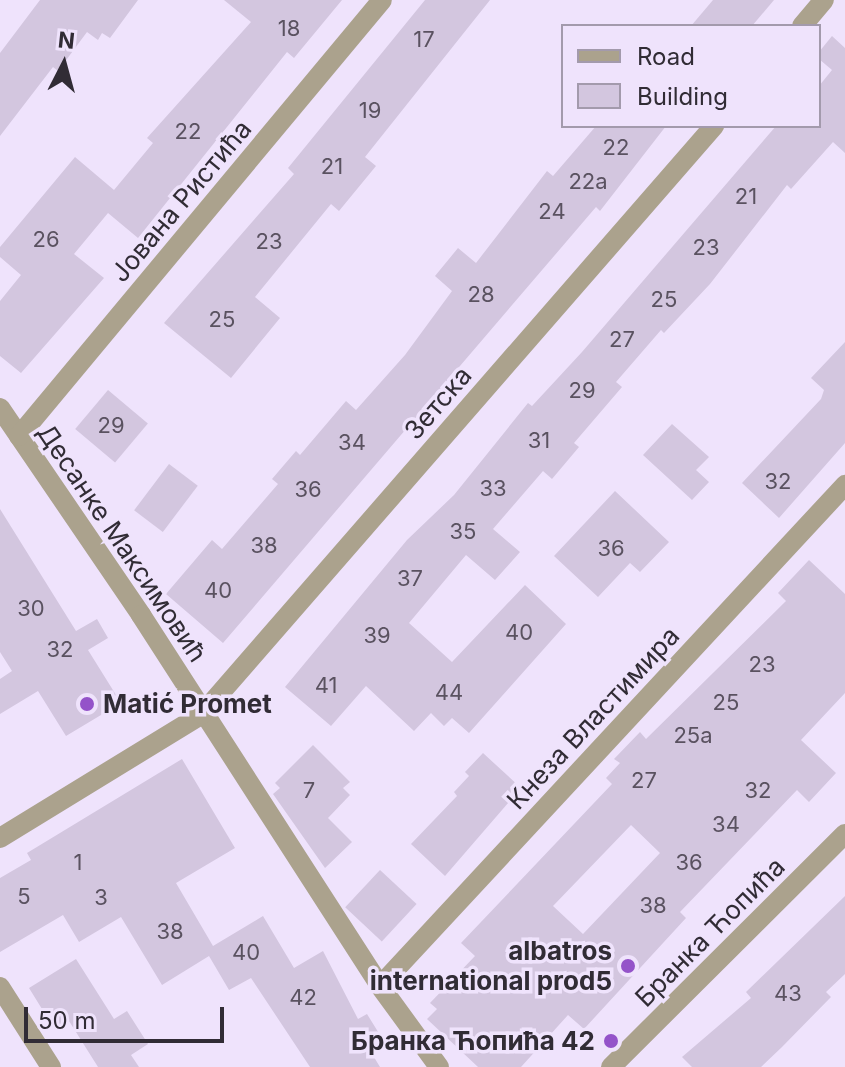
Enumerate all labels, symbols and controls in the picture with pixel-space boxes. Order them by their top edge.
house number: 18 [278,16,300,42]
north arrow [24,24,104,104]
legend [561,24,821,128]
text: N [57,26,76,54]
house number: 17 [413,27,435,53]
text: Road [637,42,695,71]
text: Building [637,82,728,111]
house number: 19 [359,98,381,124]
street label: Јована Ристића [104,114,258,288]
house number: 22 [175,119,201,145]
house number: 22 [603,135,629,161]
house number: 21 [321,154,343,180]
house number: 22a [568,169,608,195]
house number: 21 [735,184,757,210]
house number: 24 [538,199,566,225]
house number: 26 [32,227,60,253]
house number: 23 [255,229,283,255]
house number: 23 [692,235,720,261]
house number: 28 [467,282,495,308]
house number: 25 [651,287,677,313]
house number: 25 [209,307,235,333]
house number: 27 [609,327,635,353]
street label: Зетска [398,360,478,446]
house number: 29 [568,378,596,404]
house number: 29 [97,413,125,439]
street label: Десанке Максимовић [31,418,213,668]
house number: 31 [528,428,550,454]
house number: 34 [338,430,366,456]
house number: 32 [764,469,792,495]
house number: 33 [479,476,507,502]
house number: 36 [294,477,322,503]
house number: 35 [450,519,476,545]
house number: 38 [250,533,278,559]
house number: 36 [597,536,625,562]
house number: 37 [397,566,423,592]
house number: 40 [204,578,232,604]
house number: 30 [17,596,45,622]
street label: Кнеза Властимира [500,620,686,816]
house number: 40 [505,620,533,646]
house number: 39 [363,623,391,649]
house number: 32 [46,637,74,663]
house number: 23 [748,652,776,678]
house number: 41 [315,673,337,699]
house number: 44 [435,680,463,706]
place label: Matić Promet [103,688,272,720]
house number: 25 [713,690,739,716]
marker: Matić Promet [78,695,96,713]
house number: 25a [673,723,713,749]
house number: 27 [631,768,657,794]
house number: 7 [303,778,315,804]
house number: 32 [744,778,772,804]
house number: 34 [712,812,740,838]
house number: 1 [74,850,82,876]
house number: 36 [675,850,703,876]
street label: Бранка Ћопића [629,851,791,1013]
house number: 5 [17,884,31,910]
house number: 3 [94,885,108,911]
house number: 38 [639,893,667,919]
house number: 38 [156,919,184,945]
place label: albatros international prod5 [370,935,612,996]
house number: 40 [232,940,260,966]
marker: albatros international prod5 [619,957,637,975]
house number: 43 [774,981,802,1007]
house number: 42 [289,985,317,1011]
scale bar [28,991,228,1041]
text: 50 m [38,1006,96,1035]
place label: Бранка Ћопића 42 [351,1025,595,1057]
marker: Бранка Ћопића 42 [602,1032,620,1050]

